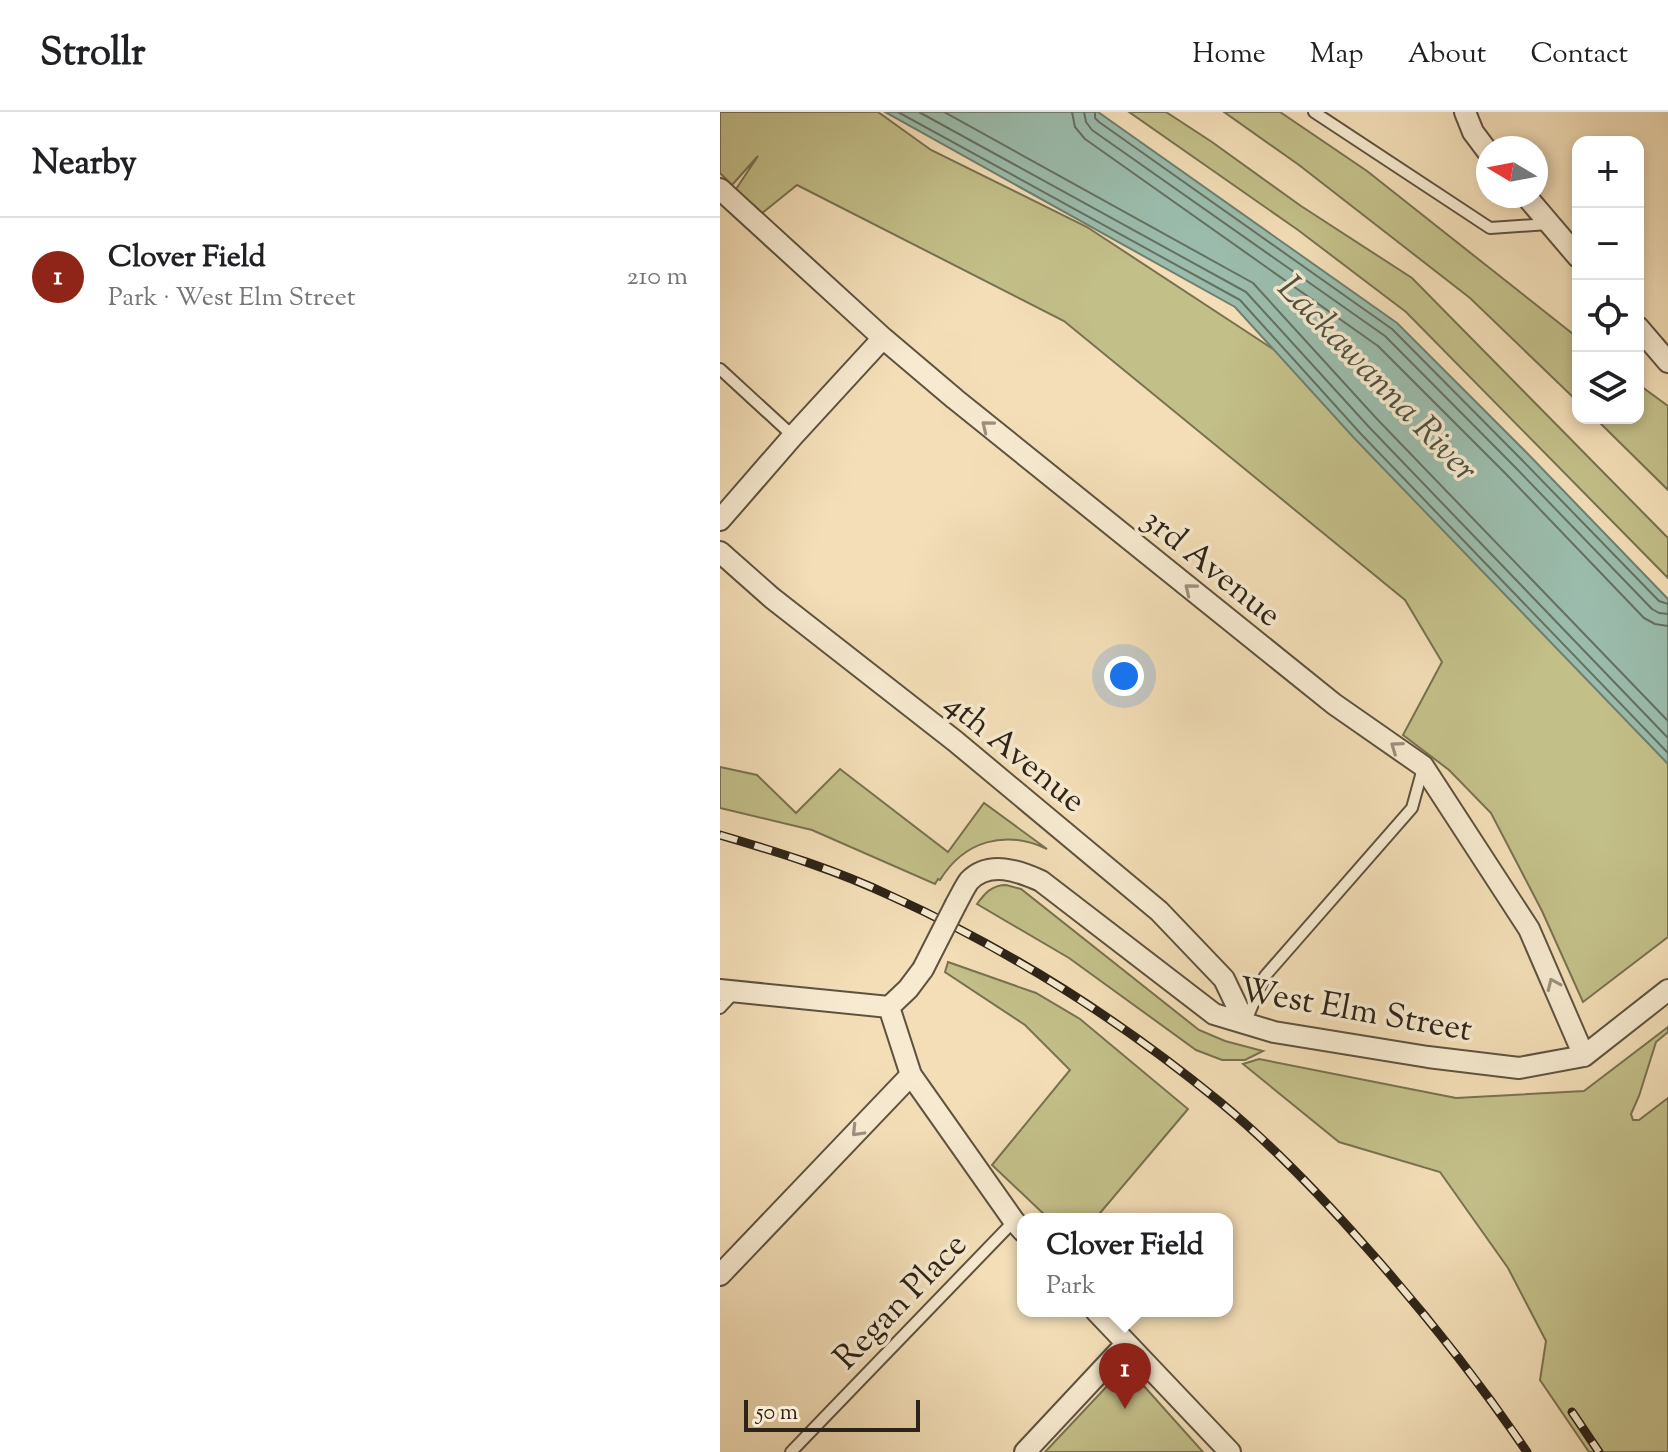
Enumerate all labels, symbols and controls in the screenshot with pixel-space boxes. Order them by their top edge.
text: Strollr [40,28,146,82]
text: Home [1192,35,1266,75]
text: Map [1310,35,1364,75]
text: About [1408,35,1486,75]
text: Contact [1530,35,1628,75]
north arrow [1476,136,1548,208]
map controls [1572,136,1644,424]
button: + [1572,136,1644,208]
text: Nearby [32,140,137,189]
button: − [1572,208,1644,280]
text: Clover Field [108,237,266,280]
text: 1 [54,259,62,296]
text: 210 m [626,259,688,296]
water label: Lackawanna River [1264,265,1489,495]
text: Park · West Elm Street [108,280,356,317]
button: locate [1572,280,1644,352]
button: layers [1572,352,1644,424]
one-way arrow [981,421,996,435]
street label: 3rd Avenue [1131,497,1291,640]
one-way arrow [1185,584,1199,599]
your location [1104,656,1144,696]
street label: 4th Avenue [933,681,1095,826]
one-way arrow [1391,742,1405,757]
street label: West Elm Street [1235,967,1476,1056]
one-way arrow [1546,978,1562,993]
one-way arrow [852,1122,866,1137]
popup [1017,1213,1233,1317]
street label: Regan Place [823,1223,980,1382]
text: Clover Field [1046,1225,1204,1268]
text: Park [1046,1268,1096,1305]
pin: 1 [1099,1343,1151,1409]
scale bar [744,1396,920,1432]
text: 50 m [756,1398,798,1430]

